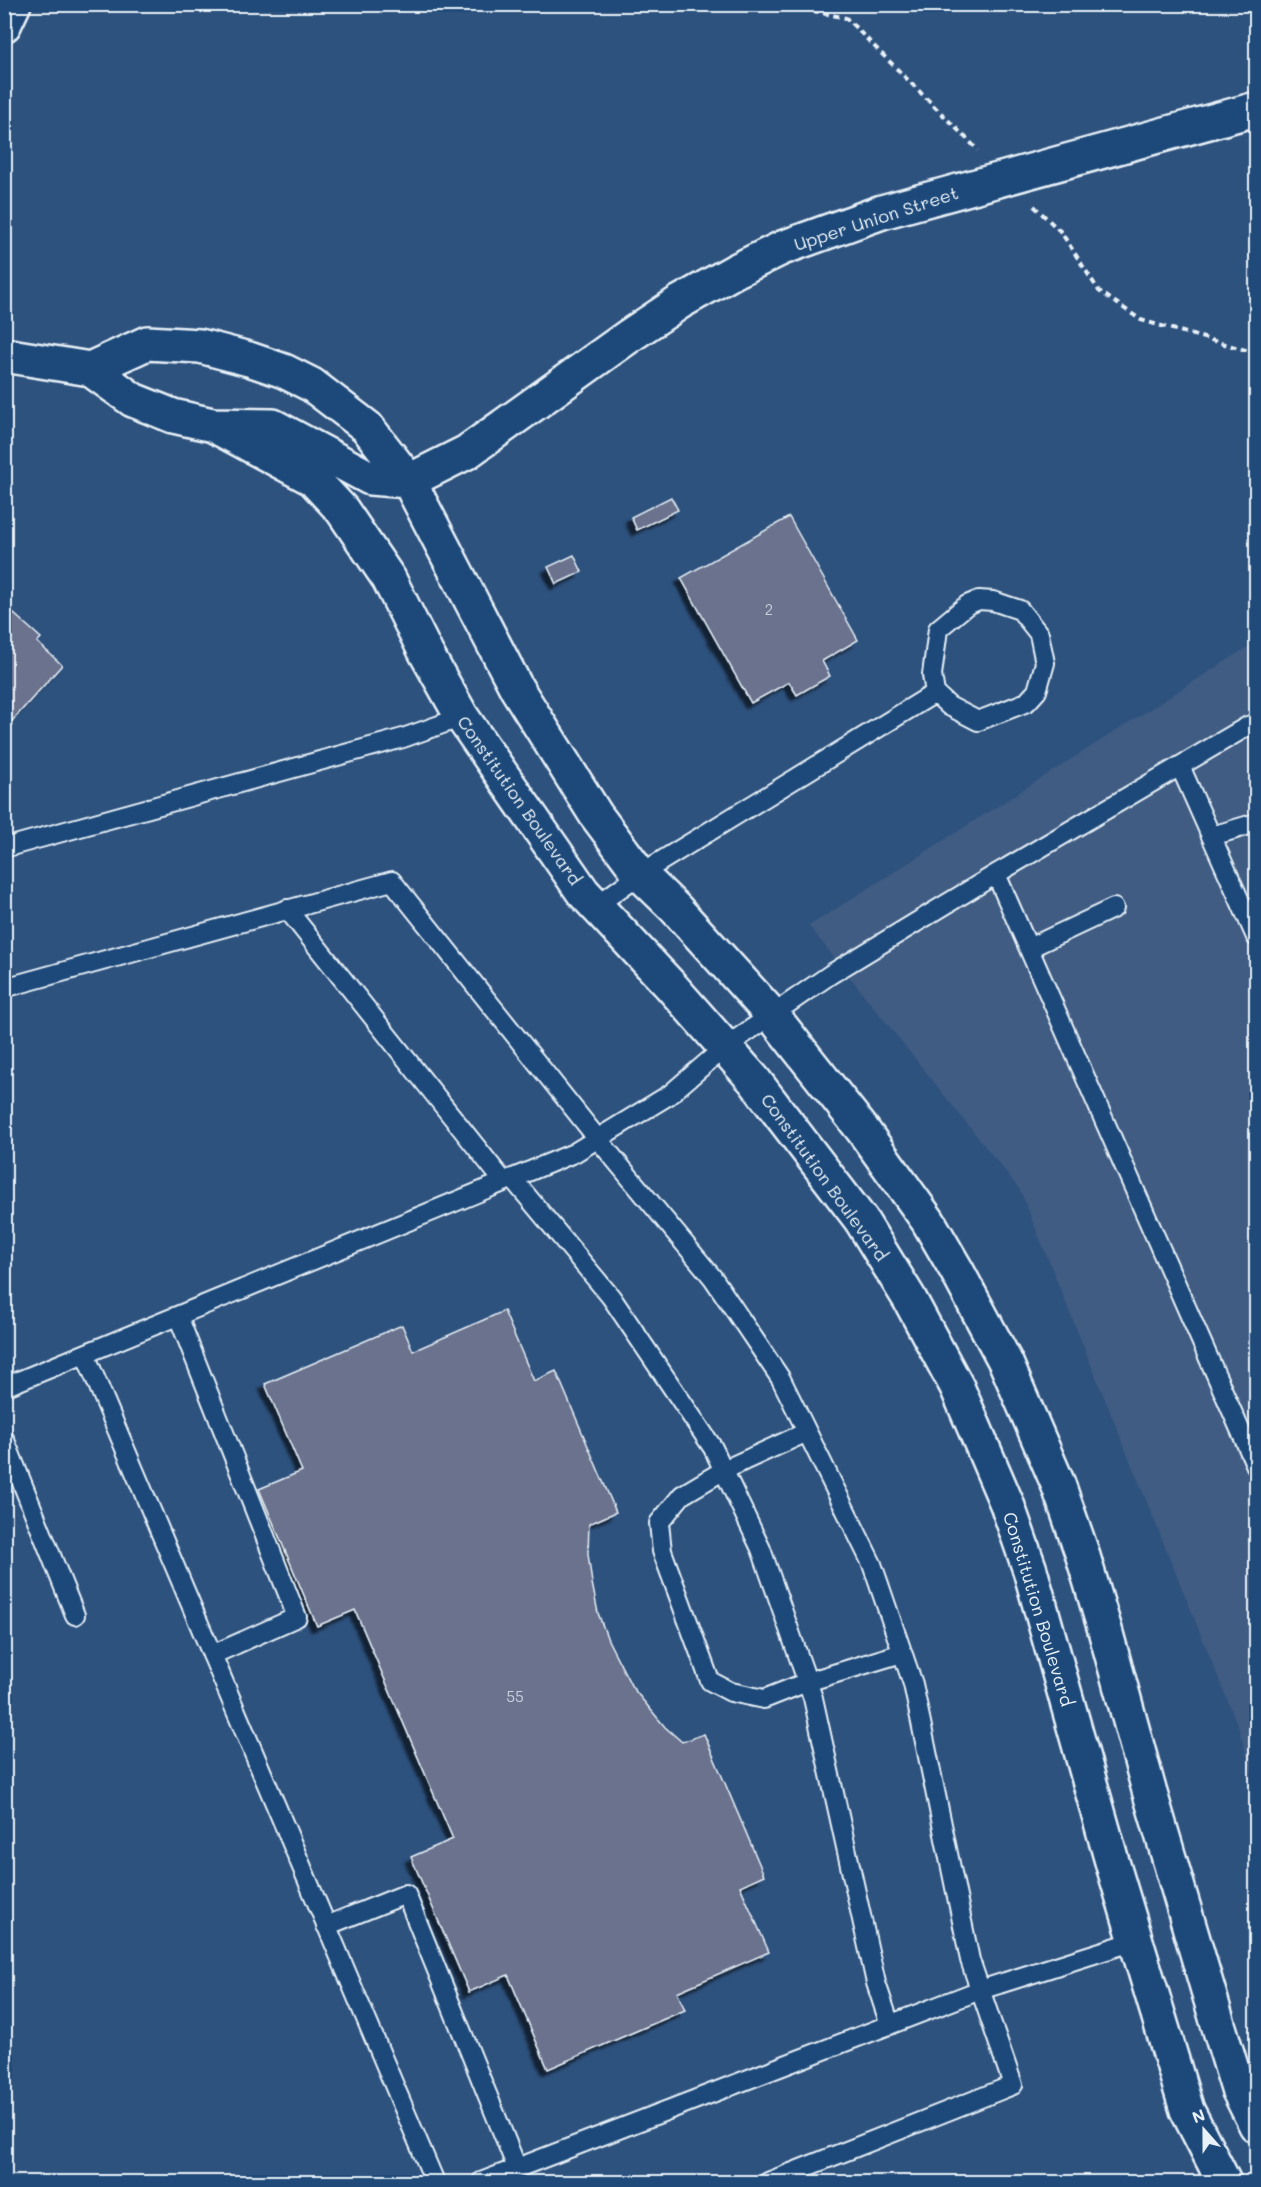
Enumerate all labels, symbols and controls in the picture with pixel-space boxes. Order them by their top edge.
street label: Upper Union Street [791,180,961,256]
house number: 2 [765,599,773,619]
street label: Constitution Boulevard [452,710,588,890]
street label: Constitution Boulevard [756,1088,894,1266]
street label: Constitution Boulevard [998,1509,1080,1709]
house number: 55 [506,1686,524,1706]
north arrow [1174,2100,1234,2160]
text: N [1189,2104,1208,2128]

